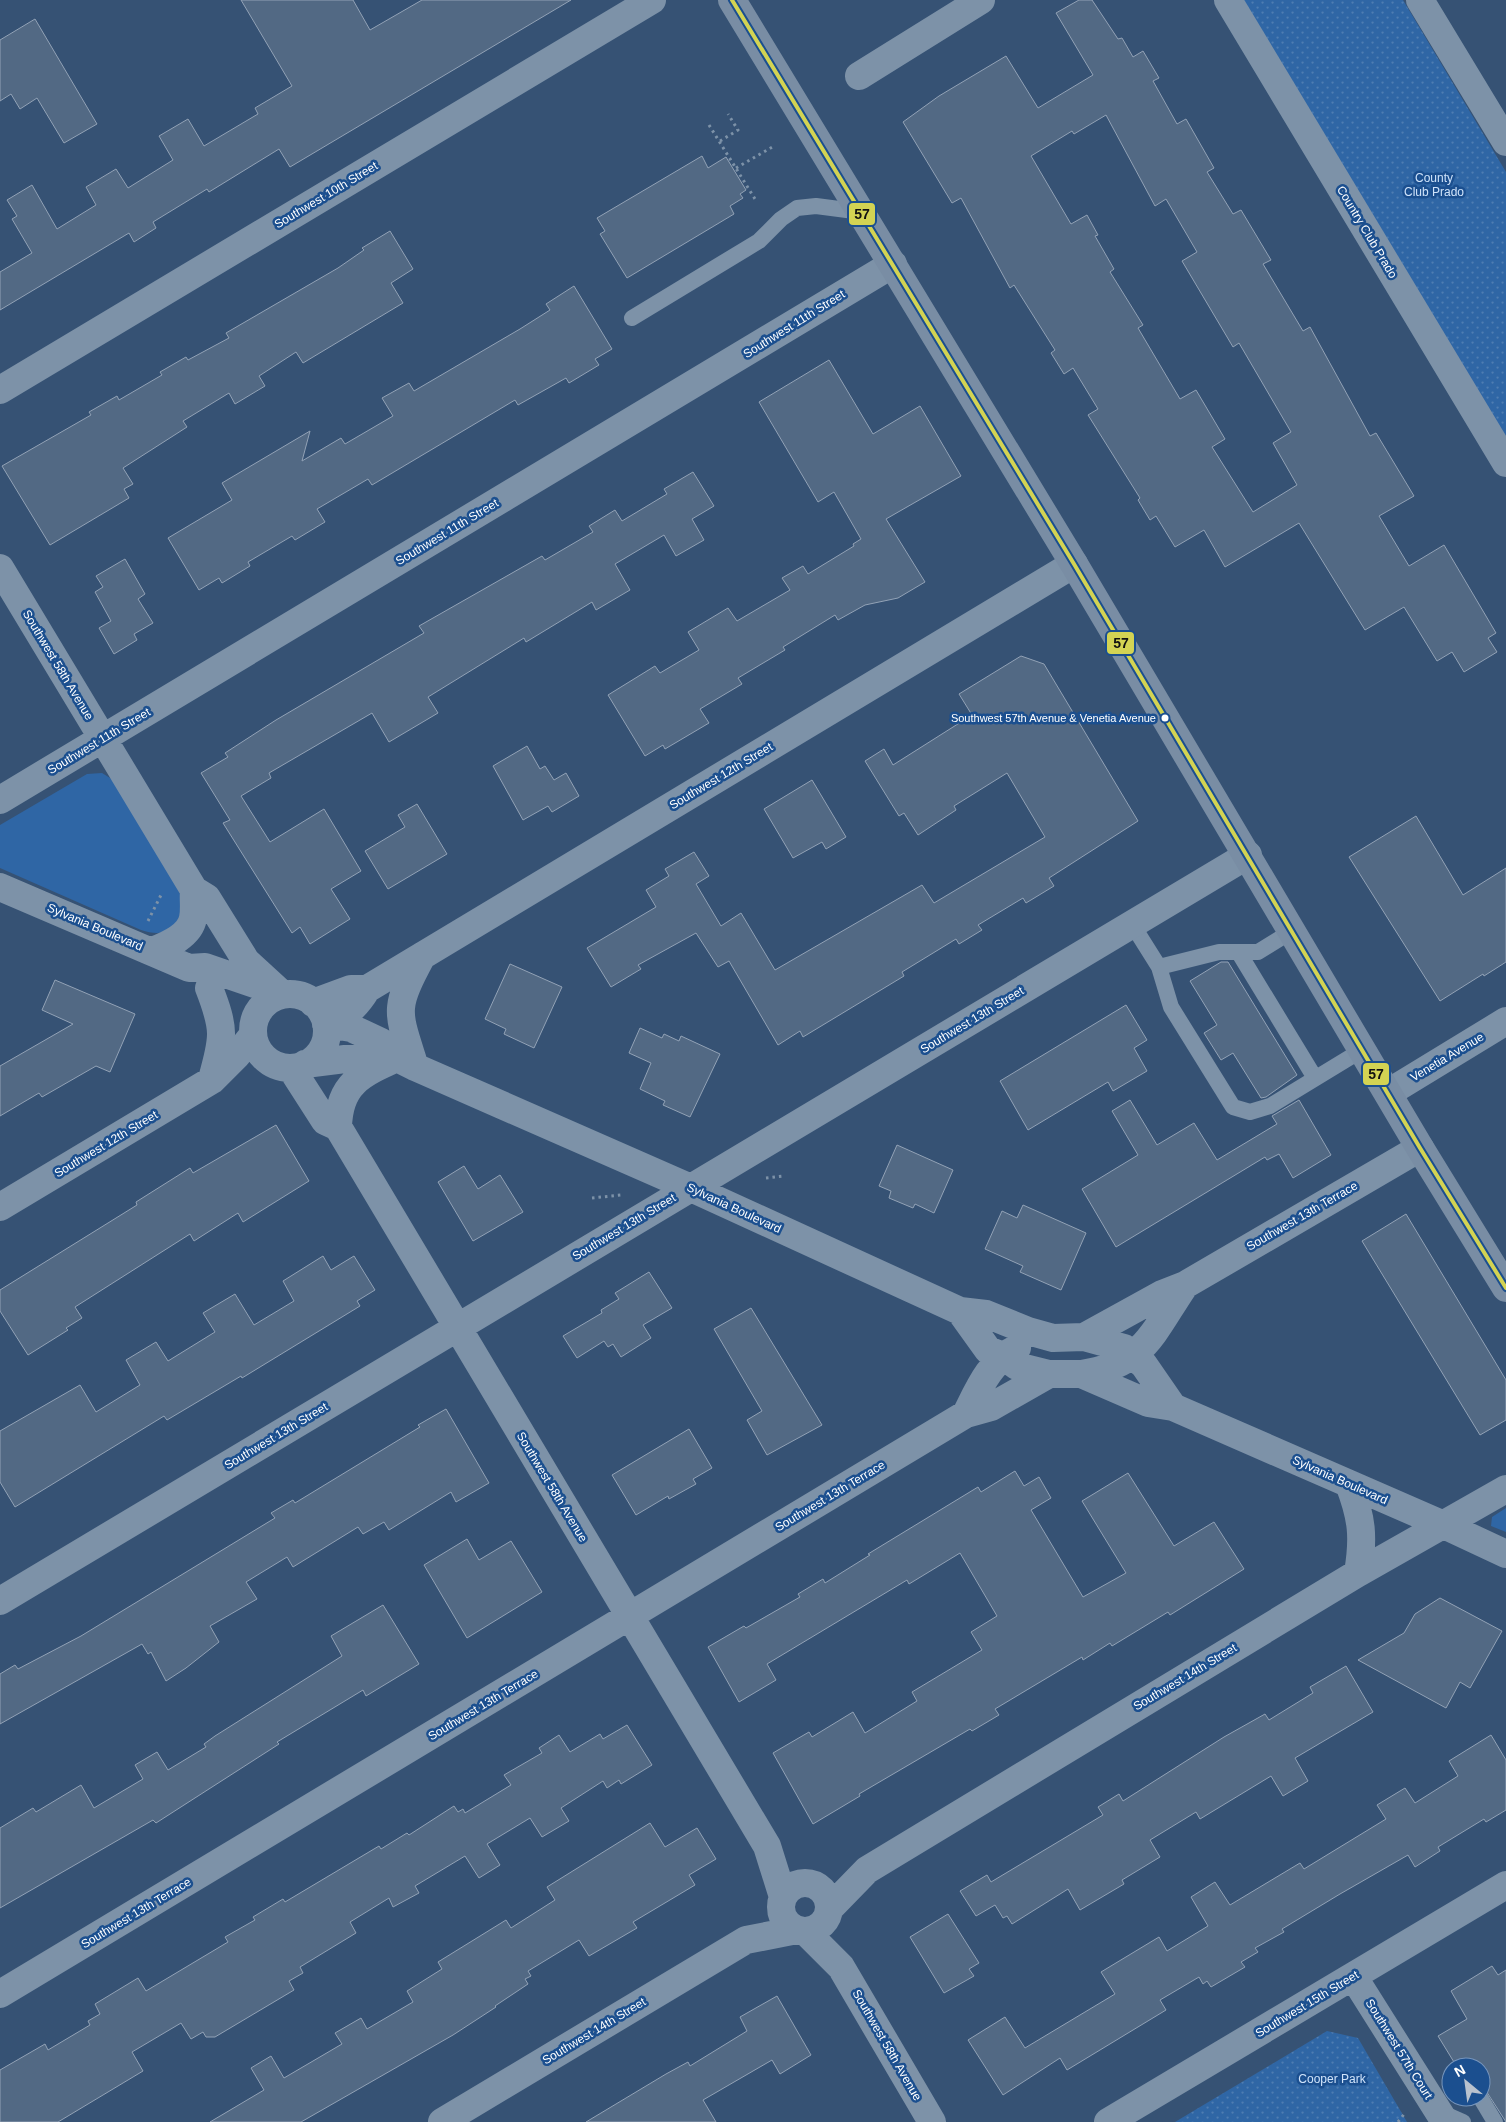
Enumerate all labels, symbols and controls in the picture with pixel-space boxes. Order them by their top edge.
street label: Southwest 10th Street [272,158,381,231]
park label: County Club Prado [1404,171,1464,199]
street label: Country Club Prado [1334,183,1400,281]
line badge: 57 [848,202,876,226]
text: 57 [854,206,870,222]
street label: Southwest 11th Street [741,287,848,361]
street label: Southwest 11th Street [393,495,501,568]
street label: Southwest 58th Avenue [20,607,97,723]
line badge: 57 [1106,631,1135,655]
text: 57 [1113,635,1129,651]
street label: Southwest 11th Street [45,704,153,777]
place label: Southwest 57th Avenue & Venetia Avenue [951,712,1156,724]
marker: Southwest 57th Avenue & Venetia Avenue [1160,713,1170,723]
street label: Southwest 12th Street [667,739,776,812]
street label: Sylvania Boulevard [45,900,145,954]
street label: Southwest 13th Street [918,983,1027,1056]
street label: Venetia Avenue [1408,1029,1487,1084]
line badge: 57 [1362,1062,1390,1086]
text: 57 [1368,1066,1384,1082]
street label: Southwest 12th Street [52,1107,161,1180]
street label: Southwest 13th Terrace [1244,1178,1360,1254]
street label: Sylvania Boulevard [684,1180,784,1236]
street label: Southwest 13th Street [570,1190,679,1263]
street label: Southwest 13th Street [222,1399,331,1472]
street label: Southwest 58th Avenue [514,1429,591,1545]
street label: Sylvania Boulevard [1290,1453,1390,1507]
street label: Southwest 13th Terrace [772,1457,888,1534]
street label: Southwest 14th Street [1131,1640,1240,1713]
street label: Southwest 13th Terrace [425,1666,541,1743]
street label: Southwest 13th Terrace [78,1874,194,1951]
street label: Southwest 15th Street [1253,1967,1362,2040]
street label: Southwest 58th Avenue [849,1987,925,2103]
street label: Southwest 14th Street [540,1994,649,2067]
street label: Southwest 57th Court [1362,1996,1436,2102]
north arrow [1441,2057,1491,2107]
text: N [1451,2061,1468,2080]
park label: Cooper Park [1298,2072,1367,2086]

